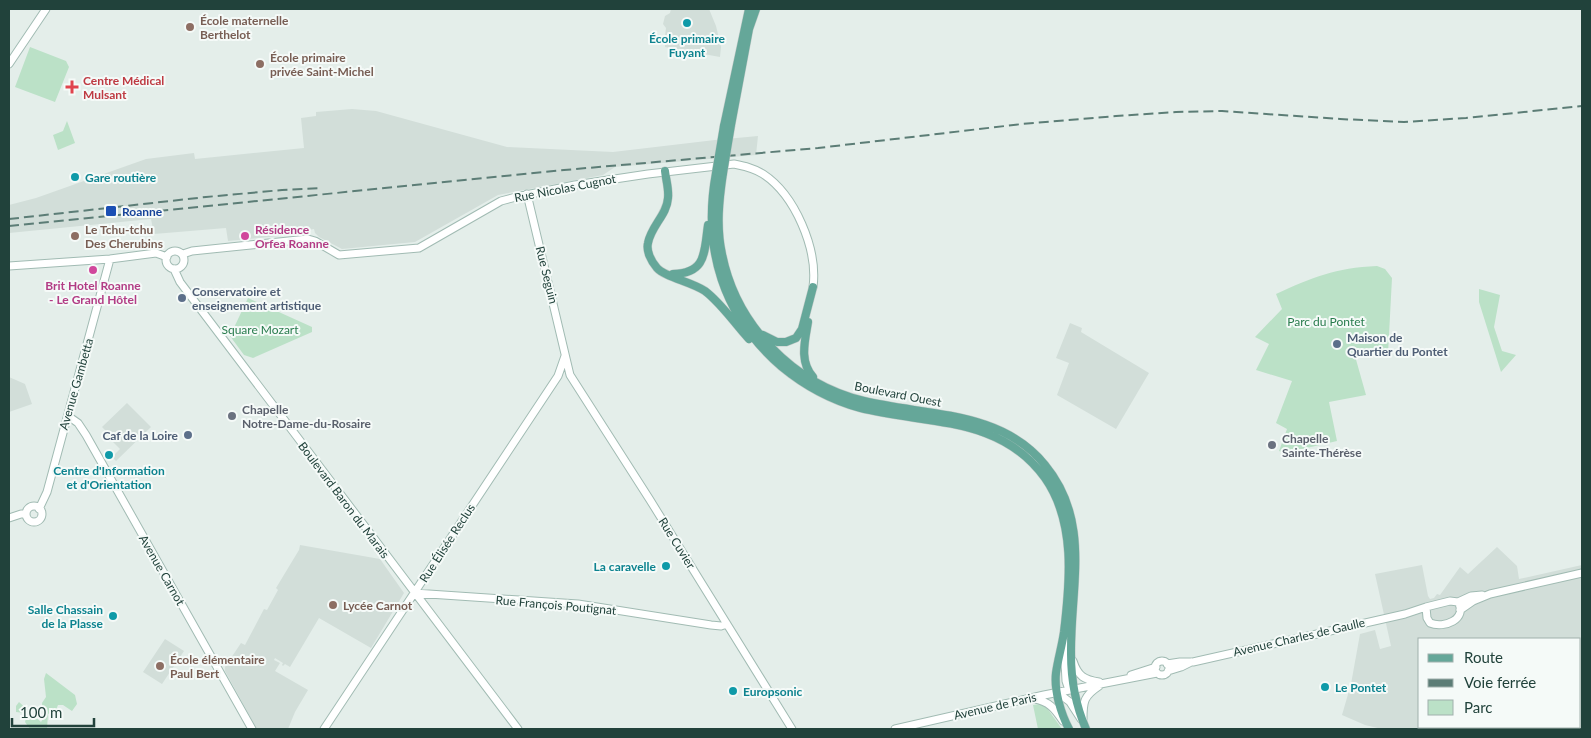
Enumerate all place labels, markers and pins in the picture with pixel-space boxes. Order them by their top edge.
place label: École maternelle Berthelot [200,13,289,42]
marker: École primaire Fuyant [681,17,693,29]
marker: École maternelle Berthelot [184,21,196,33]
place label: École primaire Fuyant [649,31,725,60]
place label: École primaire privée Saint-Michel [270,50,374,79]
marker: École primaire privée Saint-Michel [254,58,266,70]
place label: Centre Médical Mulsant [83,73,164,102]
marker: Centre Médical Mulsant [65,80,79,94]
place label: Gare routière [85,170,157,185]
marker: Gare routière [69,171,81,183]
marker: Roanne [104,204,118,218]
place label: Roanne [122,204,163,219]
place label: Le Tchu-tchu Des Cherubins [85,222,163,251]
place label: Résidence Orfea Roanne [255,222,329,251]
marker: Le Tchu-tchu Des Cherubins [69,230,81,242]
marker: Résidence Orfea Roanne [239,230,251,242]
marker: Brit Hotel Roanne - Le Grand Hôtel [87,264,99,276]
place label: Brit Hotel Roanne - Le Grand Hôtel [45,278,141,307]
place label: Conservatoire et enseignement artistique [192,284,322,313]
marker: Conservatoire et enseignement artistique [176,292,188,304]
place label: Maison de Quartier du Pontet [1347,330,1448,359]
marker: Maison de Quartier du Pontet [1331,338,1343,350]
place label: Chapelle Notre-Dame-du-Rosaire [242,402,371,431]
marker: Chapelle Notre-Dame-du-Rosaire [226,410,238,422]
place label: Caf de la Loire [102,428,179,443]
marker: Caf de la Loire [182,429,194,441]
place label: Chapelle Sainte-Thérèse [1282,431,1362,460]
marker: Chapelle Sainte-Thérèse [1266,439,1278,451]
marker: Centre d'Information et d'Orientation [103,449,115,461]
place label: Centre d'Information et d'Orientation [53,463,165,492]
place label: La caravelle [594,559,657,574]
marker: La caravelle [660,560,672,572]
place label: Lycée Carnot [343,598,413,613]
marker: Lycée Carnot [327,599,339,611]
place label: Salle Chassain de la Plasse [28,602,104,631]
marker: Salle Chassain de la Plasse [107,610,119,622]
place label: École élémentaire Paul Bert [170,652,265,681]
marker: École élémentaire Paul Bert [154,660,166,672]
place label: Le Pontet [1335,680,1387,695]
marker: Le Pontet [1319,681,1331,693]
place label: Europsonic [743,684,802,699]
marker: Europsonic [727,685,739,697]

